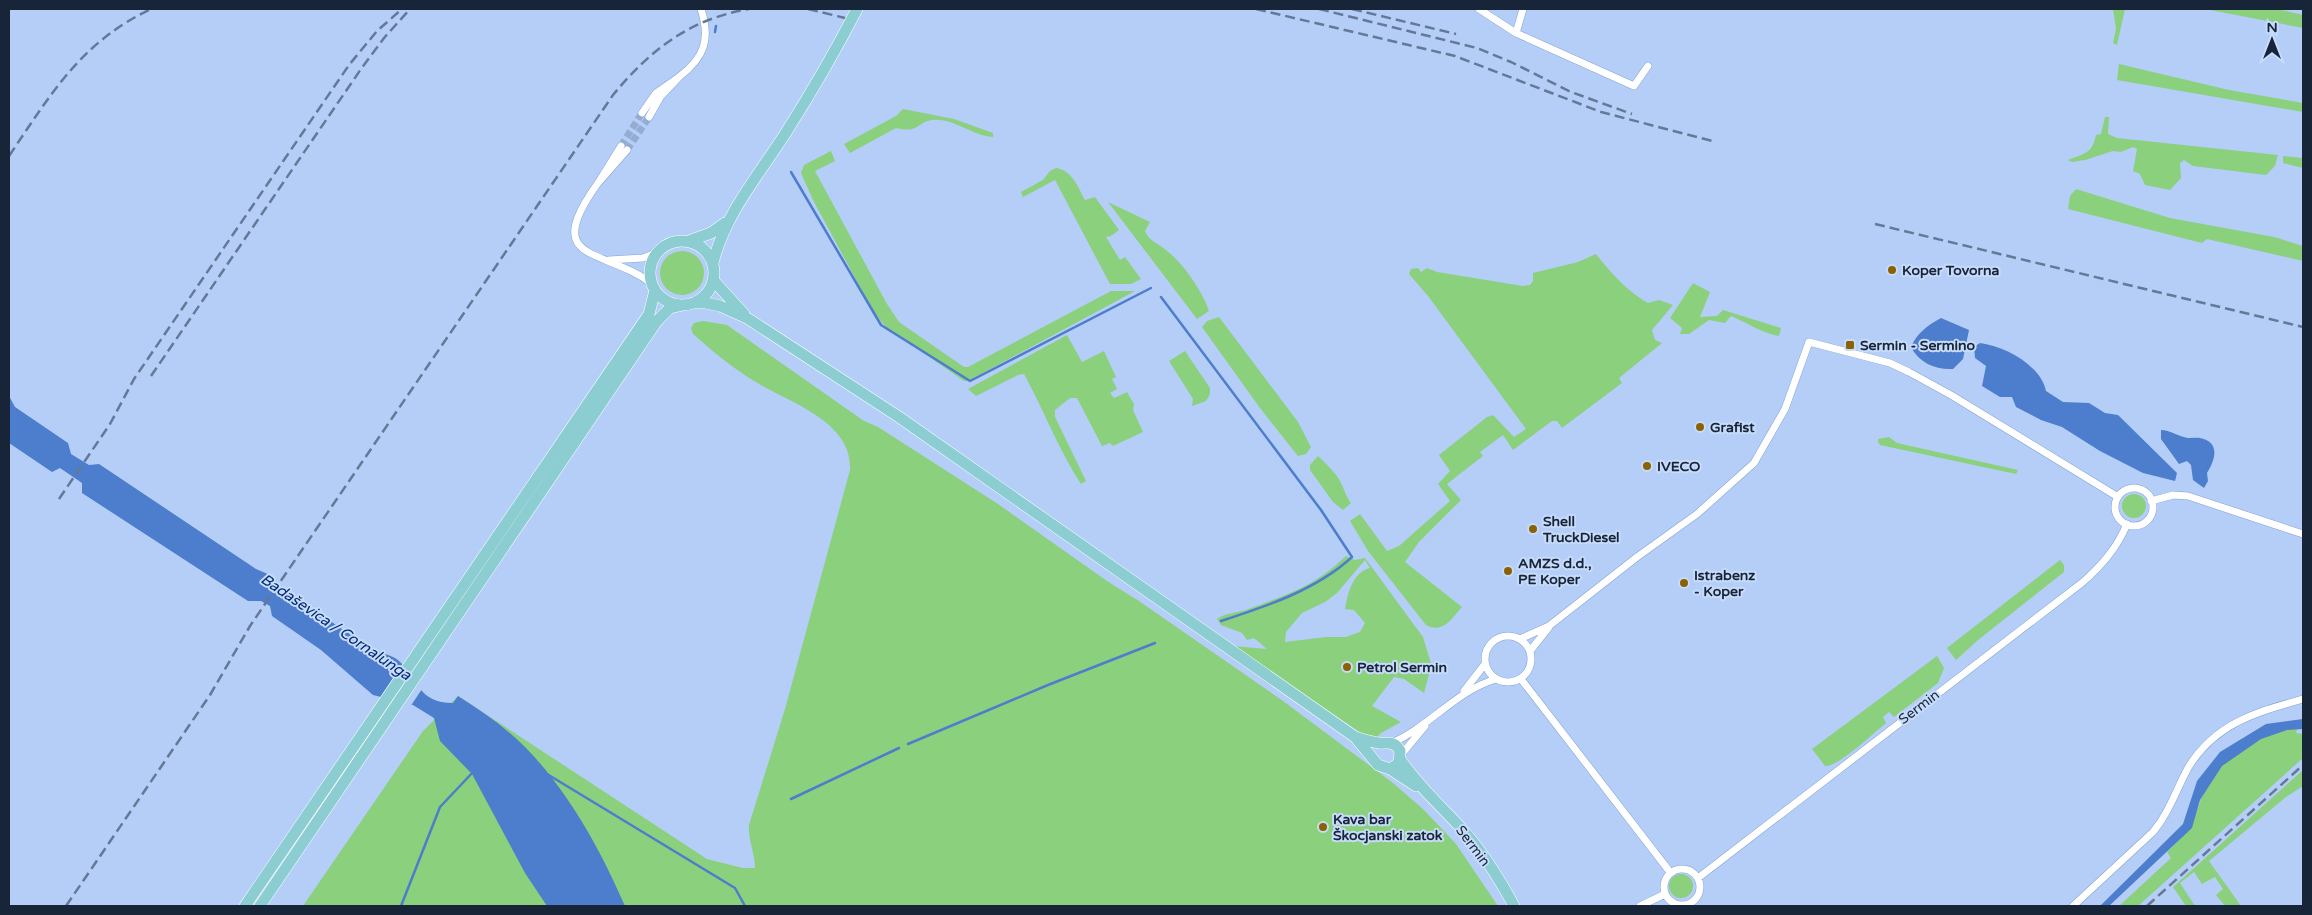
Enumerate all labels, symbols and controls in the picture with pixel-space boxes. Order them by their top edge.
north arrow [2247,15,2297,65]
text: N [2266,19,2278,36]
place label: Koper Tovorna [1902,262,1999,279]
marker: Koper Tovorna [1886,264,1898,276]
place label: Sermin - Sermino [1860,337,1976,354]
marker: Sermin - Sermino [1844,339,1856,351]
place label: Grafist [1710,419,1755,436]
marker: Grafist [1694,421,1706,433]
place label: IVECO [1657,458,1700,475]
marker: IVECO [1641,460,1653,472]
place label: Shell TruckDiesel [1542,513,1620,546]
marker: Shell TruckDiesel [1527,523,1539,535]
place label: AMZS d.d., PE Koper [1518,555,1592,588]
marker: AMZS d.d., PE Koper [1502,565,1514,577]
place label: Istrabenz - Koper [1694,567,1755,600]
water label: Badaševica / Cornalunga [257,570,415,684]
marker: Istrabenz - Koper [1678,577,1690,589]
place label: Petrol Sermin [1357,659,1447,676]
marker: Petrol Sermin [1341,661,1353,673]
street label: Sermin [1895,686,1943,728]
place label: Kava bar Škocjanski zatok [1333,811,1443,844]
marker: Kava bar Škocjanski zatok [1317,821,1329,833]
street label: Sermin [1452,822,1494,870]

